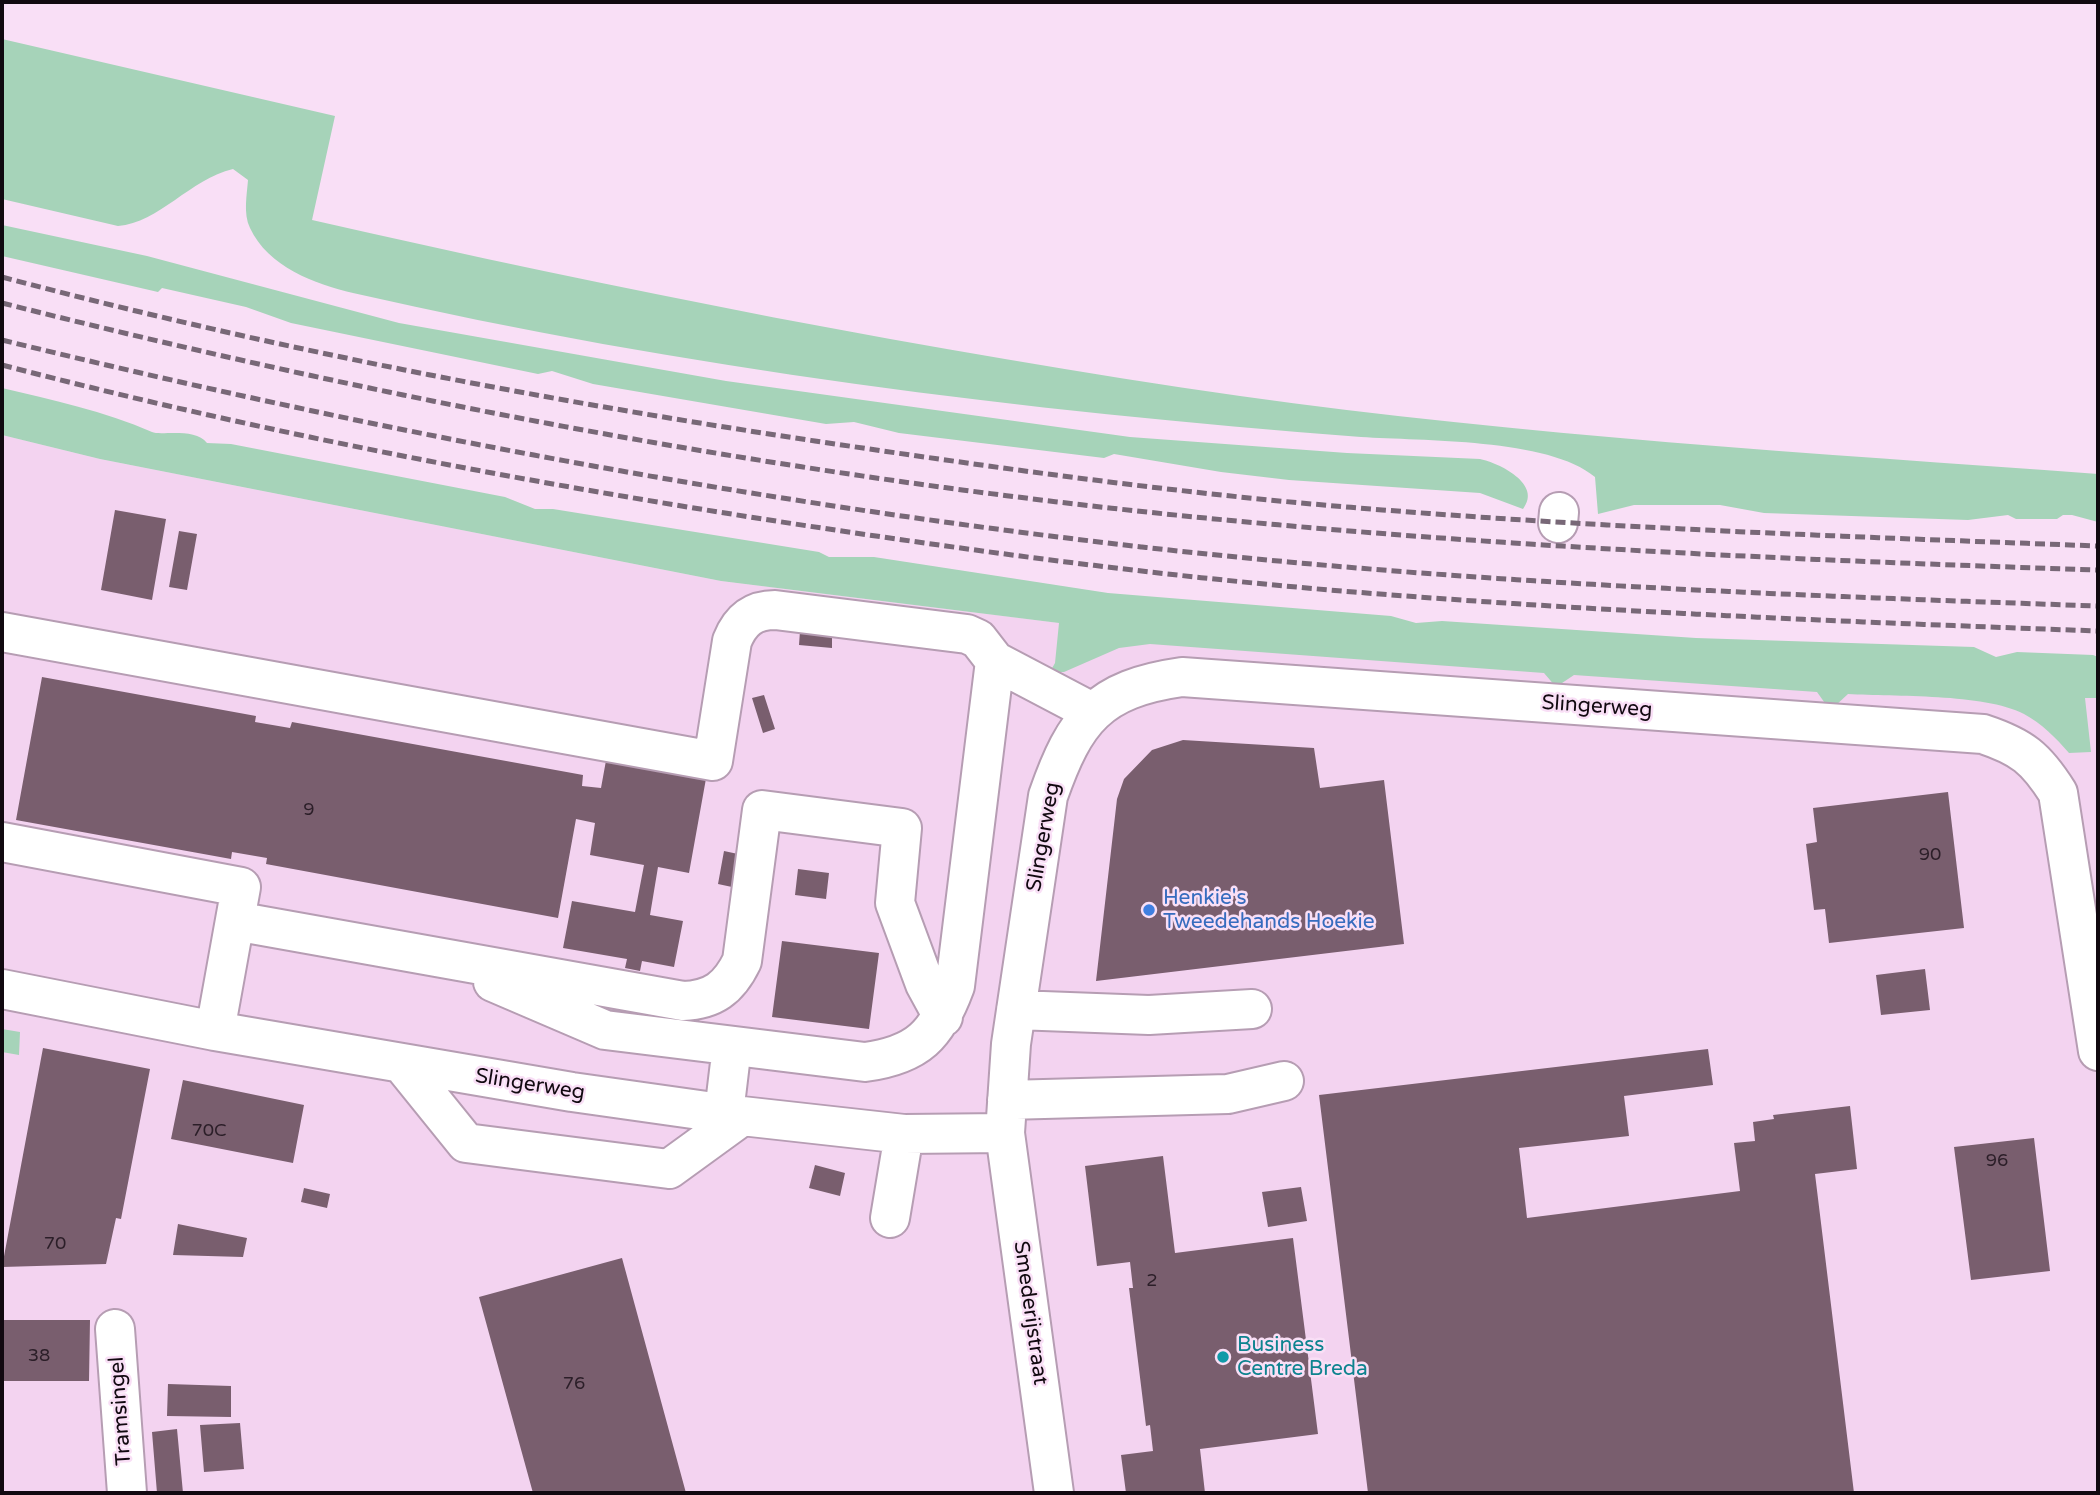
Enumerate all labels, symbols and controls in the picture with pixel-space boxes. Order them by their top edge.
street label: Slingerweg [1541,691,1653,723]
street label: Slingerweg [1022,780,1066,894]
house number: 9 [303,799,315,821]
house number: 90 [1919,844,1941,866]
place label: Henkie's Tweedehands Hoekie [1163,885,1375,935]
marker: Henkie's Tweedehands Hoekie [1141,902,1157,918]
street label: Slingerweg [473,1064,587,1106]
house number: 70C [191,1120,227,1142]
house number: 96 [1986,1150,2008,1172]
house number: 70 [44,1233,66,1255]
street label: Smederijstraat [1007,1239,1053,1387]
house number: 2 [1146,1270,1158,1292]
place label: Business Centre Breda [1237,1332,1368,1382]
house number: 38 [28,1345,50,1367]
marker: Business Centre Breda [1215,1349,1231,1365]
street label: Tramsingel [105,1356,137,1466]
house number: 76 [563,1373,585,1395]

